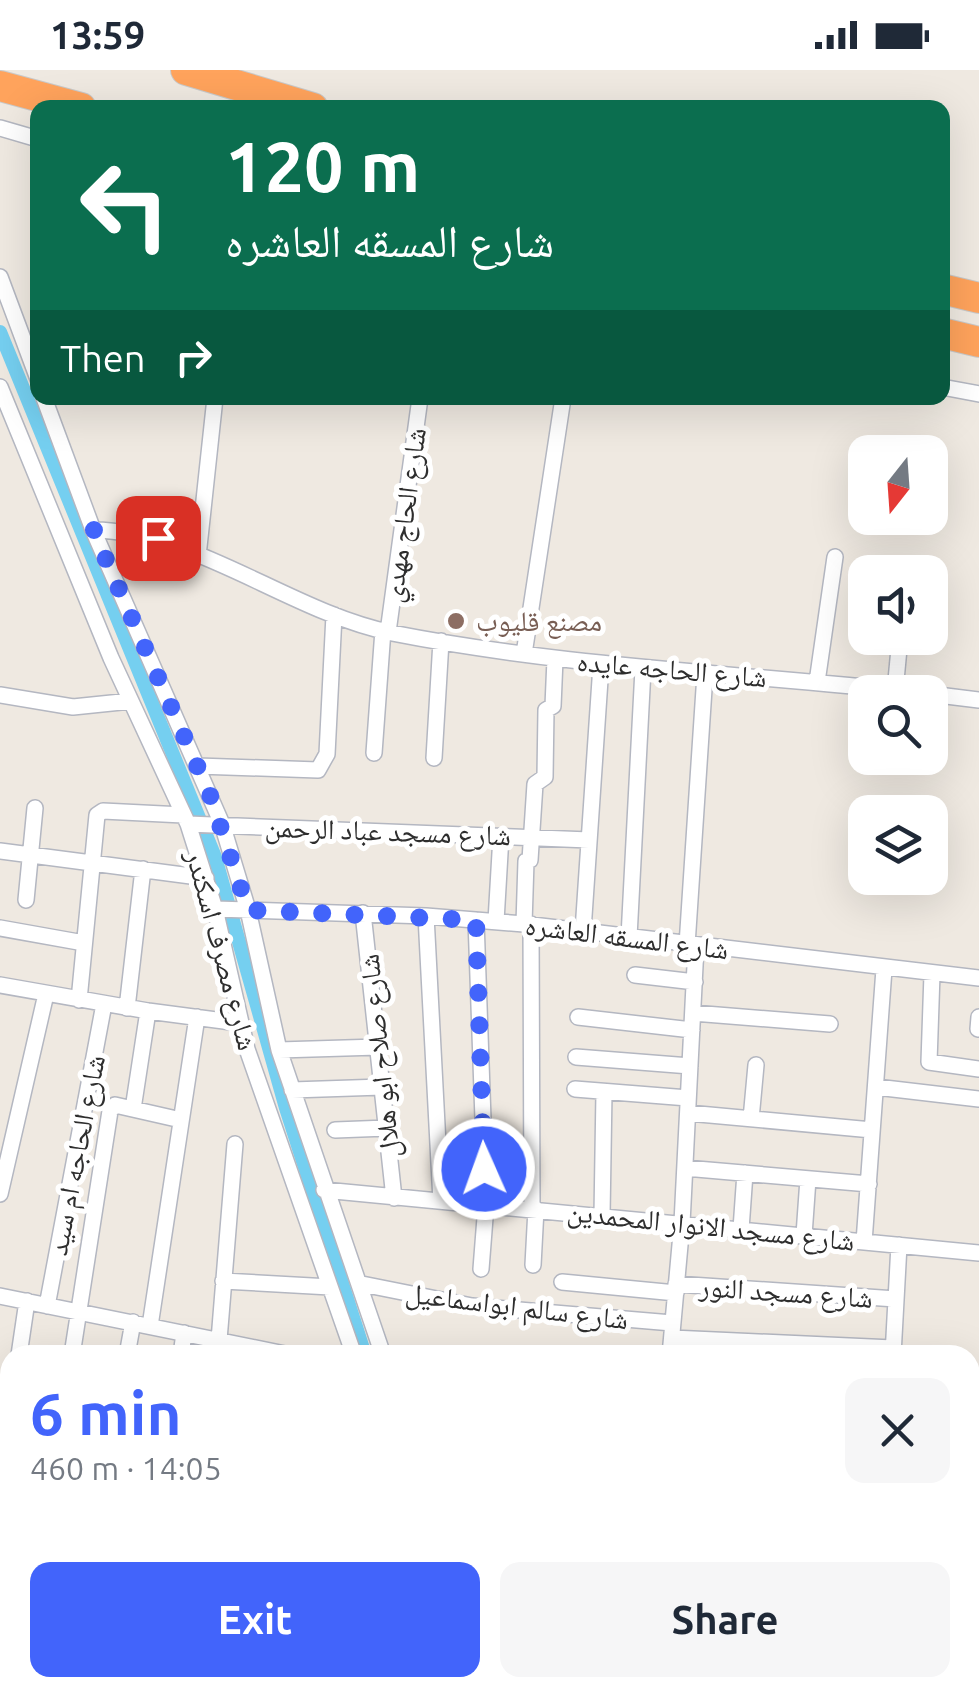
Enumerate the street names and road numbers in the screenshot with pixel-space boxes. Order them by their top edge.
street label: شارع الحاج مهدي [376,426,439,605]
street label: شارع الحاجه عايده [576,645,768,695]
street label: شارع مسجد عباد الرحمن [264,811,512,853]
street label: شارع مصرف اسكندر [178,845,264,1054]
street label: شارع المسقه العاشره [523,909,731,967]
street label: شارع صلاح ابو هلال [352,952,408,1160]
street label: شارع الحاجه ام سيد [41,1052,114,1258]
street label: شارع مسجد الانوار المحمدين [566,1195,856,1259]
street label: شارع مسجد النور [697,1270,874,1316]
street label: شارع سالم ابواسماعيل [403,1276,630,1339]

